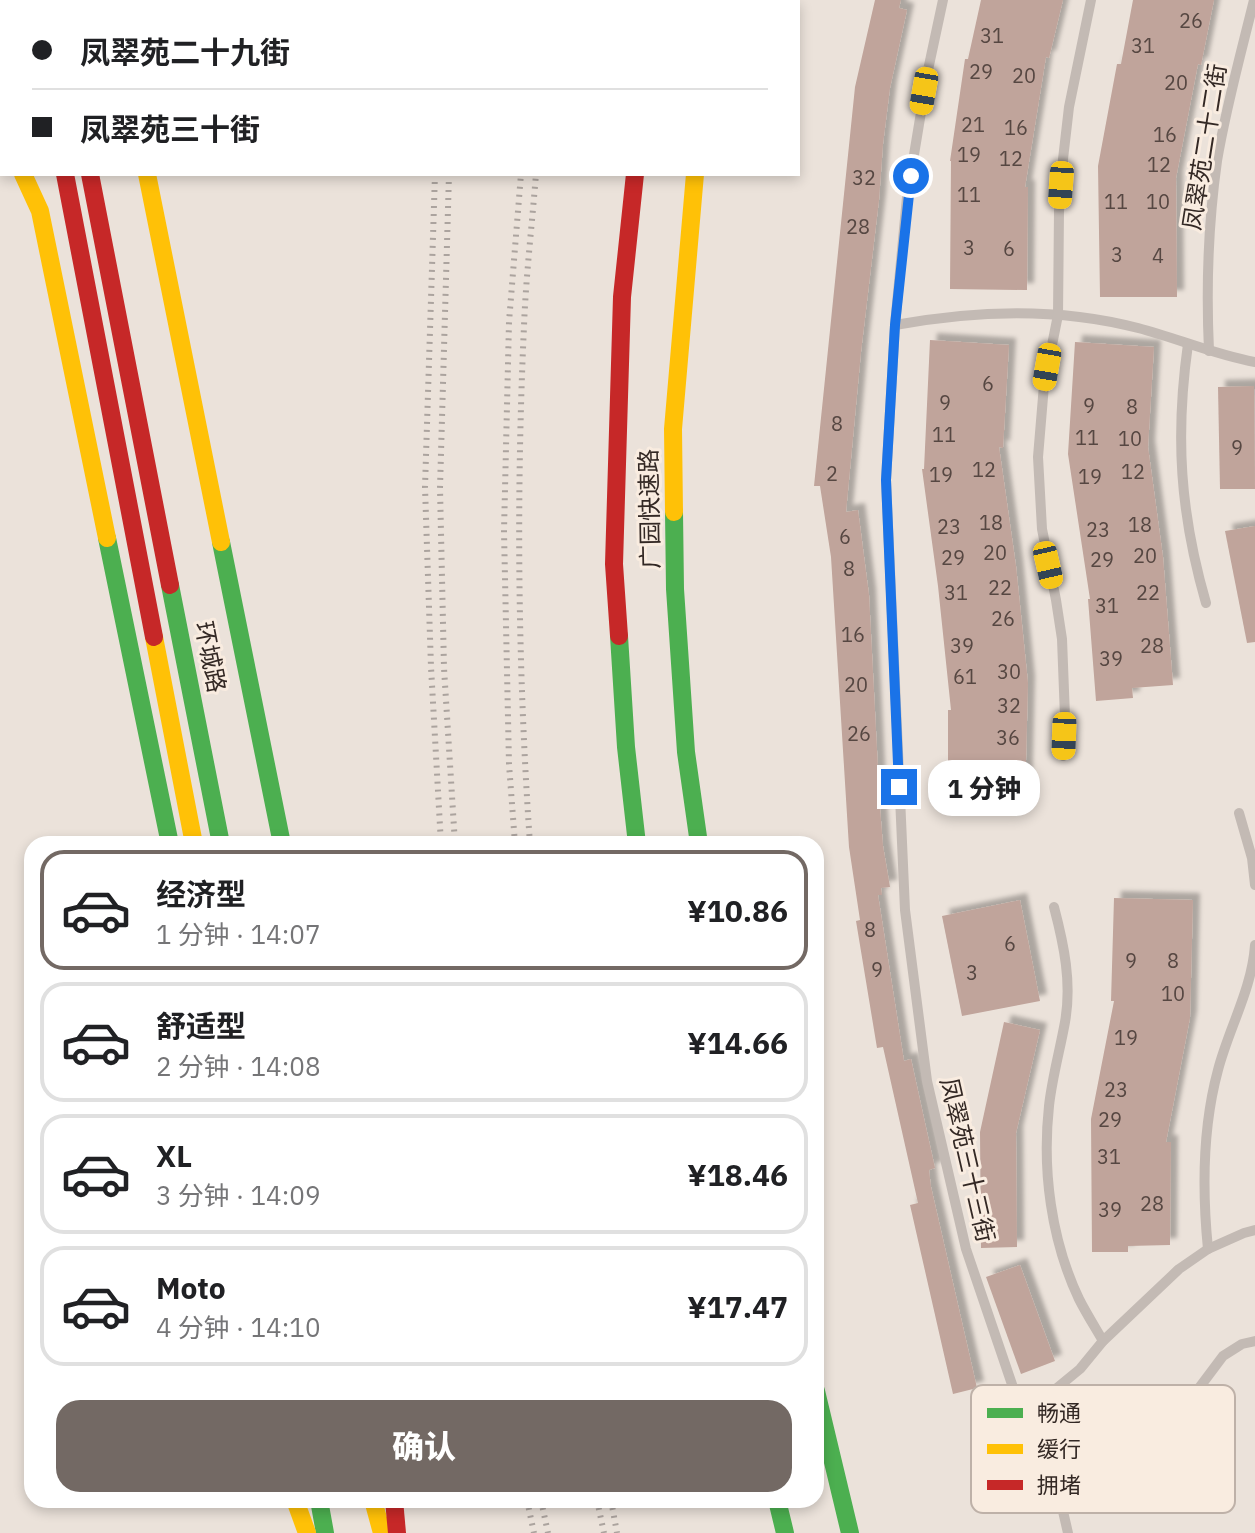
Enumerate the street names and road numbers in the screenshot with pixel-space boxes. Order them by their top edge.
street label: 凤翠苑二十二街 [1175,61,1233,232]
street label: 广园快速路 [632,449,666,569]
street label: 环城路 [188,618,234,695]
street label: 凤翠苑三十三街 [933,1074,1002,1245]

